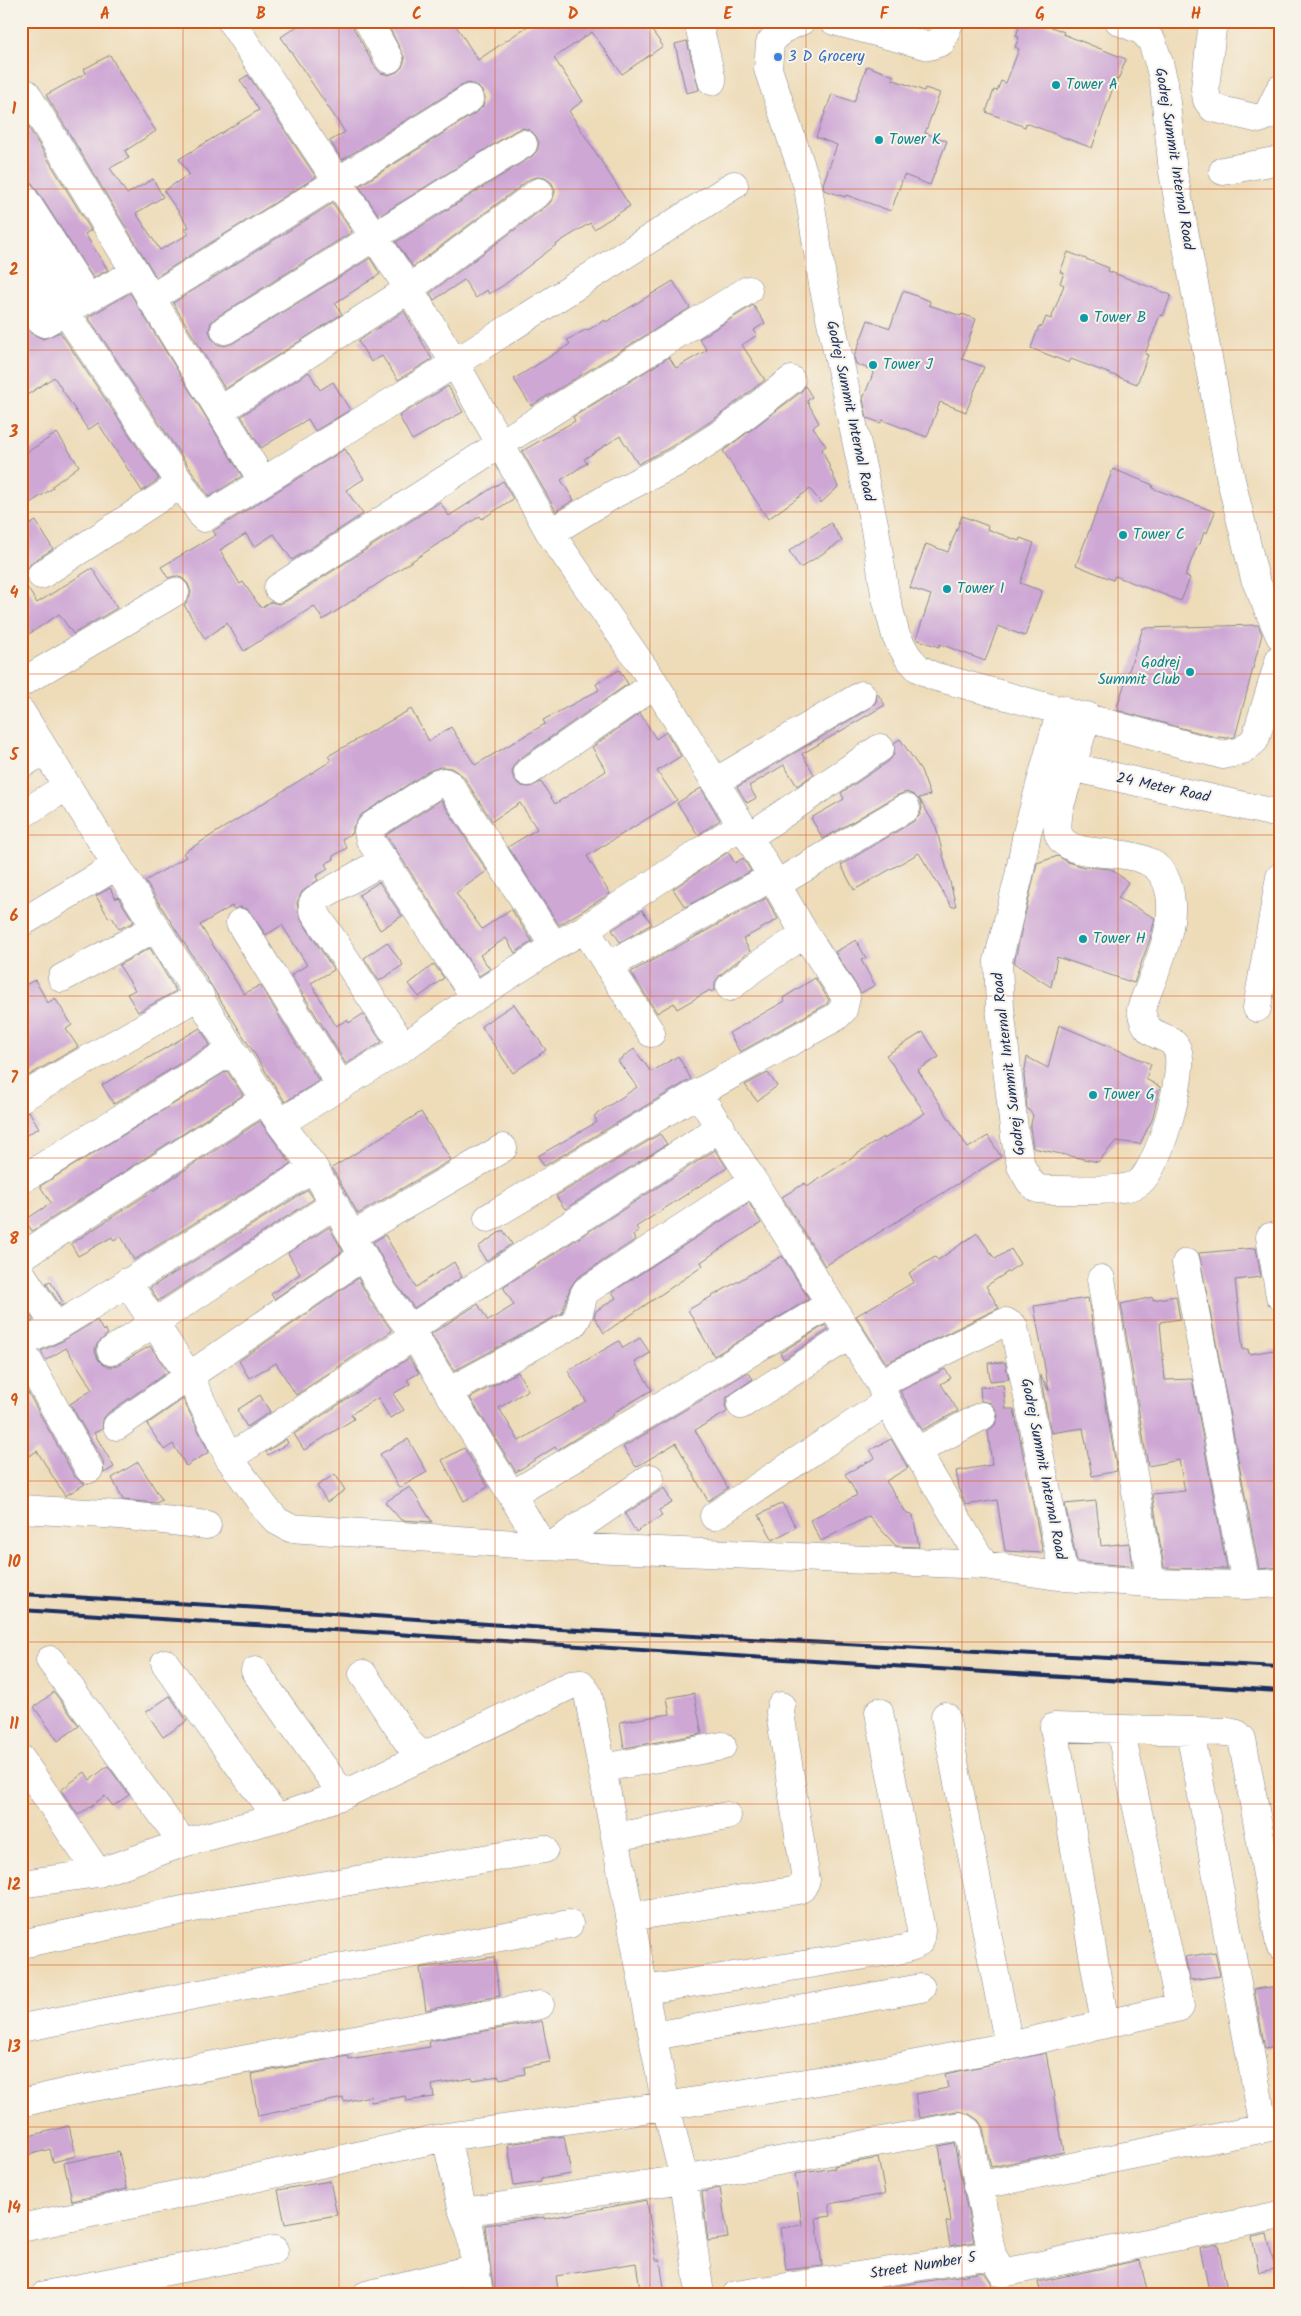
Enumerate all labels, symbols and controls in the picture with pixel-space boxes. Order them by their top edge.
text: A [100,2,110,27]
text: B [256,2,266,27]
text: C [412,2,422,27]
text: D [568,2,579,27]
text: E [724,2,734,27]
text: F [880,2,890,27]
text: G [1035,2,1045,27]
text: H [1191,2,1201,27]
place label: 3 D Grocery [788,45,866,69]
marker: 3 D Grocery [772,51,784,63]
street label: Godrej Summit Internal Road [1148,66,1200,252]
place label: Tower A [1066,73,1118,97]
marker: Tower A [1050,79,1062,91]
text: 1 [12,97,17,122]
place label: Tower K [889,128,941,152]
marker: Tower K [873,134,885,146]
text: 2 [9,258,19,283]
place label: Tower B [1094,306,1146,330]
marker: Tower B [1078,312,1090,324]
street label: Godrej Summit Internal Road [819,318,881,504]
place label: Tower J [883,353,934,377]
marker: Tower J [867,359,879,371]
text: 3 [9,420,19,445]
place label: Tower C [1133,523,1185,547]
marker: Tower C [1117,529,1129,541]
place label: Tower I [957,577,1005,601]
text: 4 [10,581,19,606]
marker: Tower I [941,583,953,595]
place label: Godrej Summit Club [1098,651,1181,692]
marker: Godrej Summit Club [1184,666,1196,678]
text: 5 [9,743,20,768]
street label: 24 Meter Road [1114,766,1213,810]
text: 6 [10,904,19,929]
place label: Tower H [1093,927,1146,951]
marker: Tower H [1077,933,1089,945]
street label: Godrej Summit Internal Road [986,971,1032,1157]
text: 7 [10,1066,18,1091]
place label: Tower G [1103,1083,1155,1107]
marker: Tower G [1087,1089,1099,1101]
text: 8 [9,1227,19,1252]
street label: Godrej Summit Internal Road [1014,1376,1072,1562]
text: 9 [10,1389,18,1414]
text: 10 [7,1550,21,1575]
text: 11 [9,1712,19,1737]
text: 12 [7,1873,21,1898]
text: 13 [7,2035,21,2060]
text: 14 [7,2196,21,2221]
street label: Street Number 5 [868,2246,979,2286]

